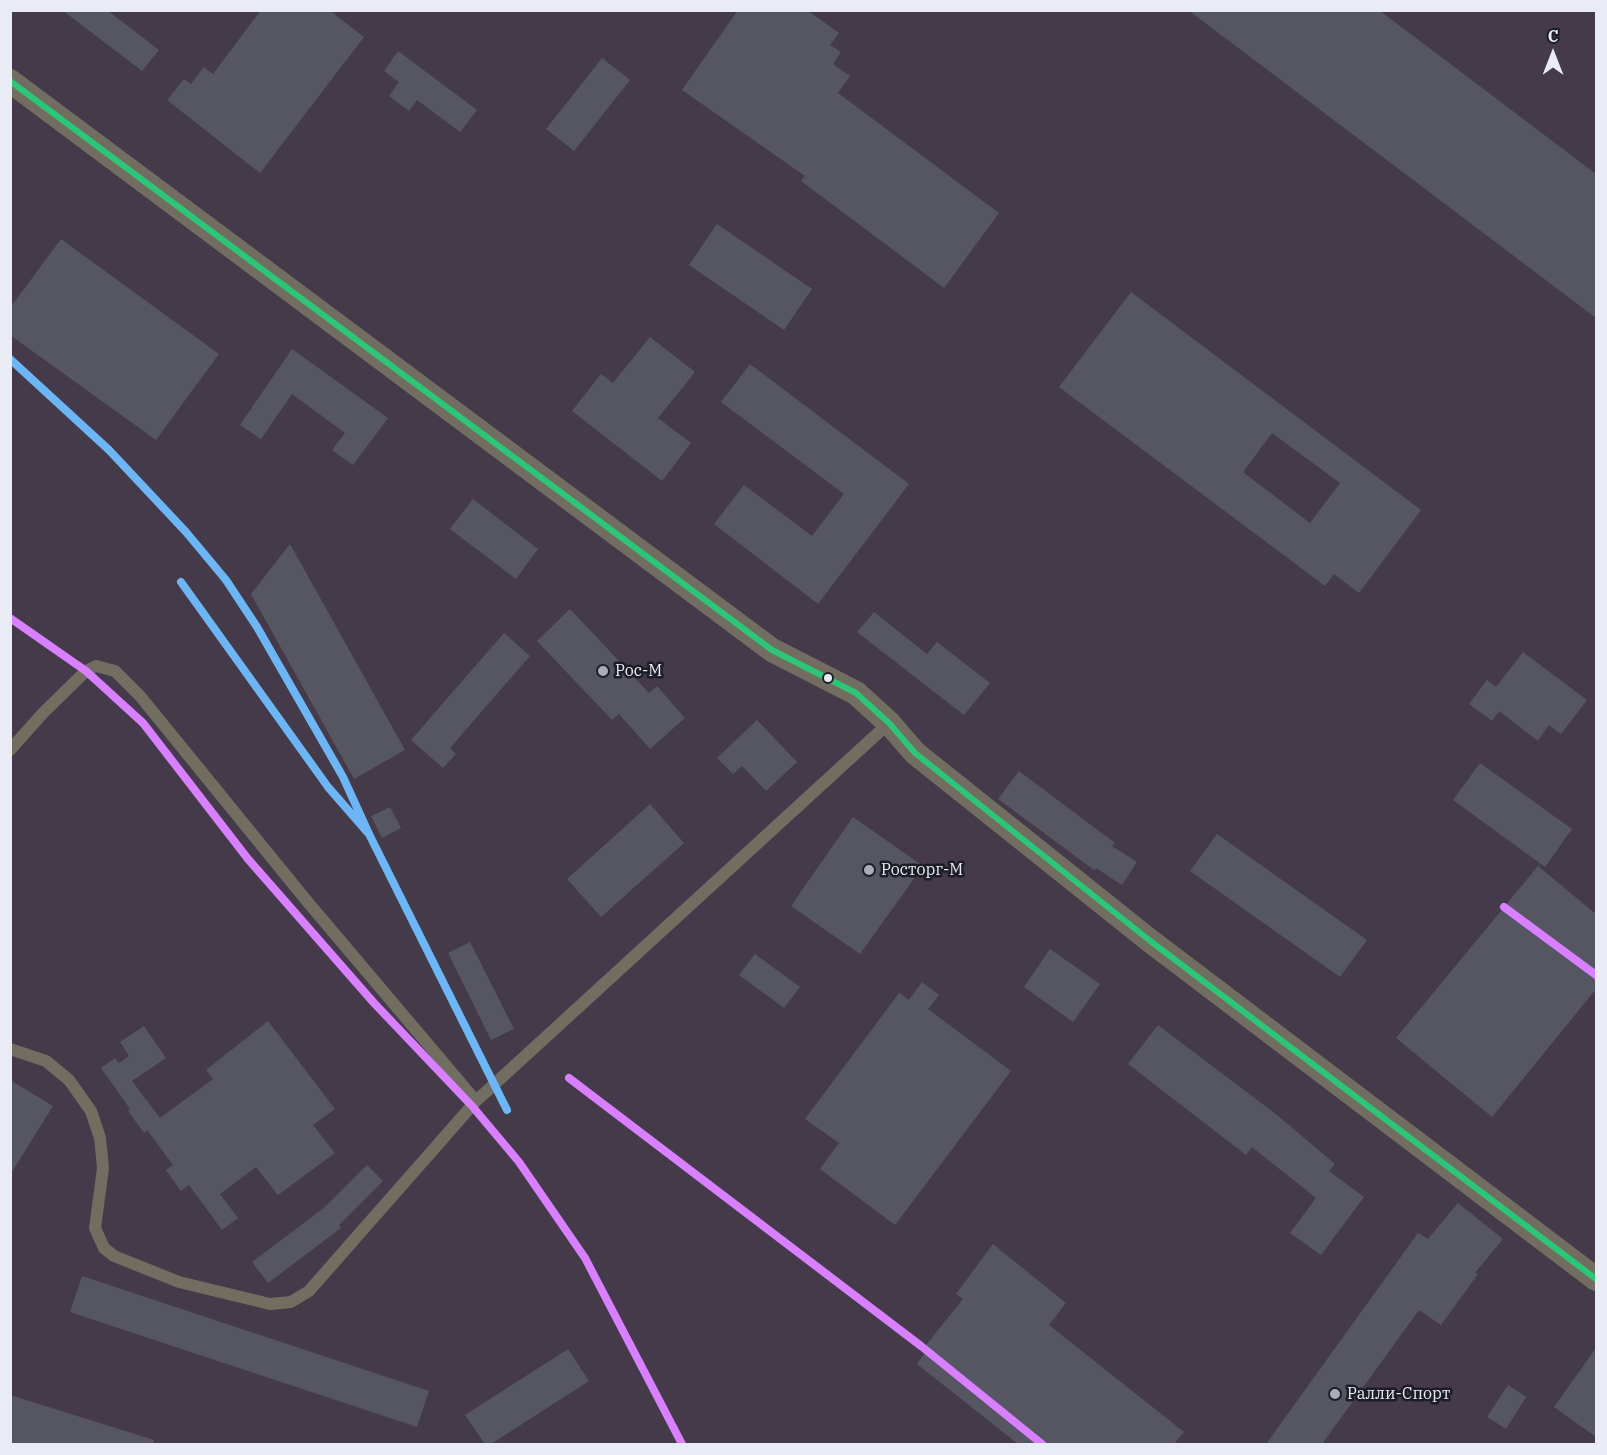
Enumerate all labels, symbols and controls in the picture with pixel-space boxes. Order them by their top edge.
north arrow [1523,24,1583,84]
text: С [1548,26,1558,46]
place label: Рос-М [615,661,662,681]
marker: Рос-М [596,664,610,678]
unlabelled marker [822,672,834,684]
place label: Росторг-М [881,860,963,880]
marker: Росторг-М [862,863,876,877]
place label: Ралли-Спорт [1347,1384,1450,1404]
marker: Ралли-Спорт [1328,1387,1342,1401]

